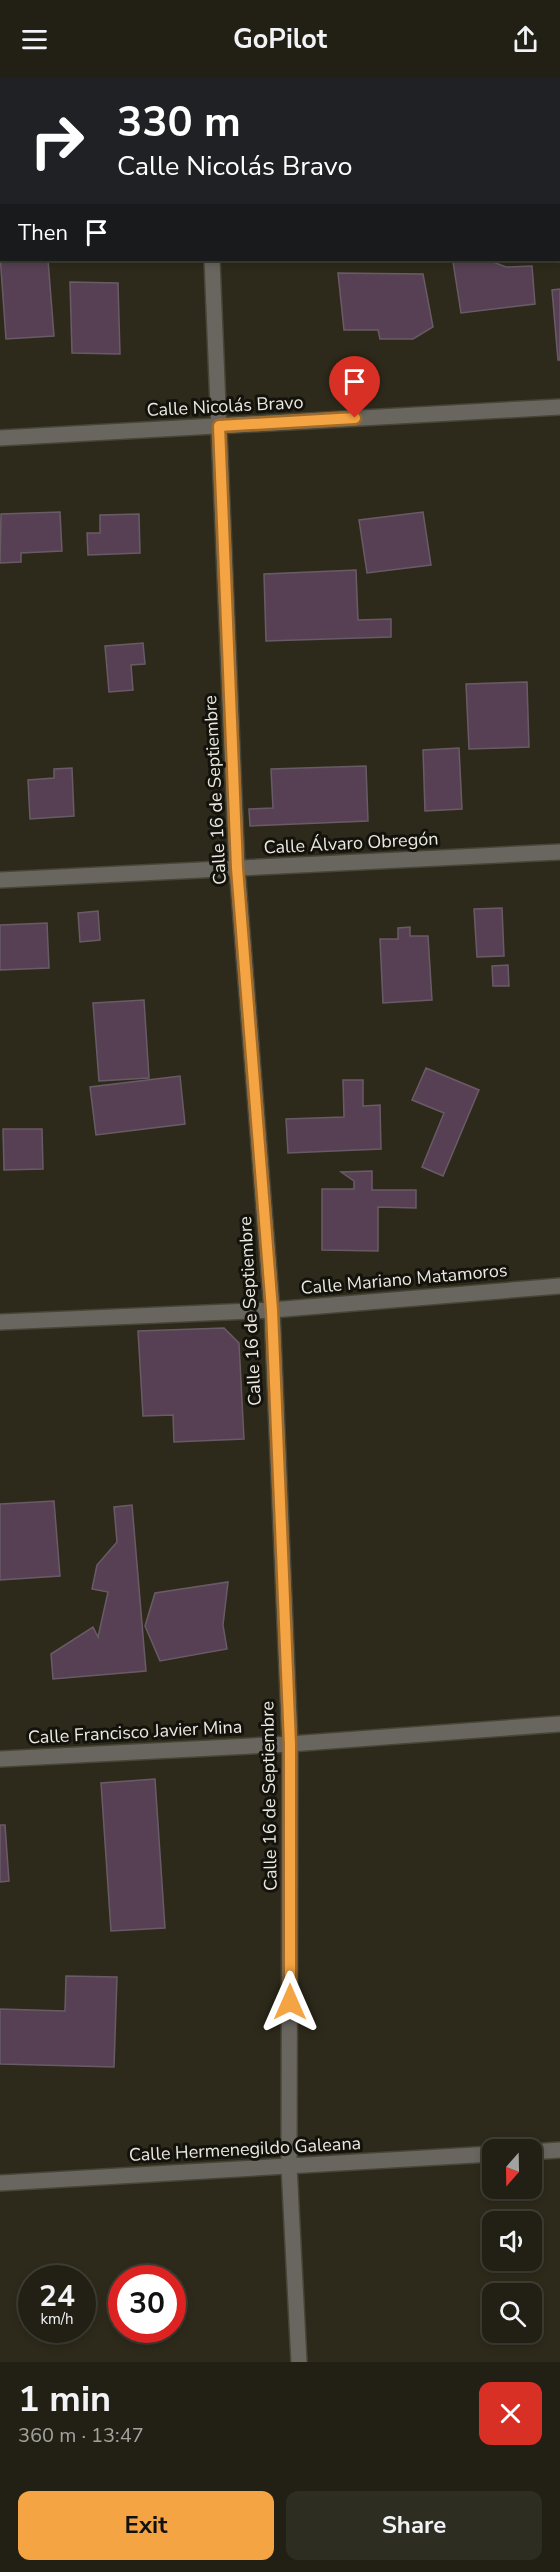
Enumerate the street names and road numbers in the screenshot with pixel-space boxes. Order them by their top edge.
street label: Calle Nicolás Bravo [146,390,304,422]
street label: Calle 16 de Septiembre [198,695,232,885]
street label: Calle Álvaro Obregón [263,826,439,860]
street label: Calle 16 de Septiembre [233,1216,267,1406]
street label: Calle Mariano Matamoros [300,1258,508,1300]
street label: Calle 16 de Septiembre [255,1701,283,1891]
street label: Calle Francisco Javier Mina [27,1714,243,1750]
street label: Calle Hermenegildo Galeana [128,2131,362,2167]

